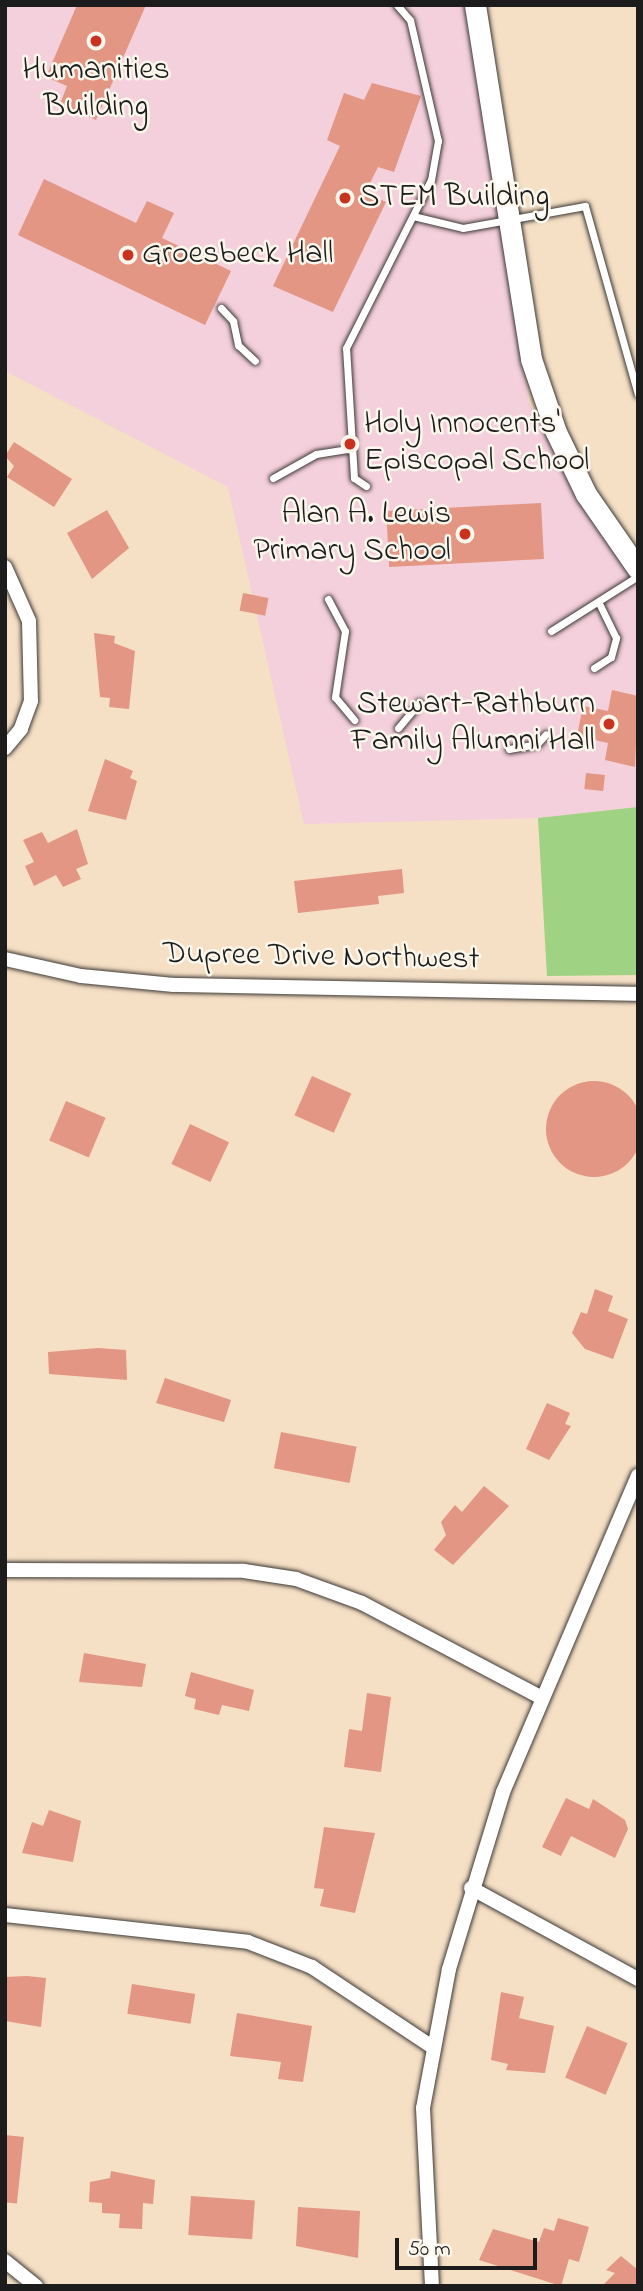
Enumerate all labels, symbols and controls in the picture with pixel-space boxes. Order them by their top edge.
marker: Humanities Building [88,33,104,49]
place label: Humanities Building [22,53,170,128]
place label: STEM Building [359,179,549,217]
marker: STEM Building [337,190,353,206]
place label: Groesbeck Hall [142,236,333,274]
marker: Groesbeck Hall [120,247,136,263]
place label: Holy Innocents' Episcopal School [364,407,589,482]
marker: Holy Innocents' Episcopal School [342,436,358,452]
place label: Alan A. Lewis Primary School [253,497,451,572]
marker: Alan A. Lewis Primary School [457,526,473,542]
place label: Stewart-Rathburn Family Alumni Hall [351,687,595,762]
marker: Stewart-Rathburn Family Alumni Hall [601,716,617,732]
street label: Dupree Drive Northwest [162,936,480,980]
scale bar [398,2224,540,2268]
text: 50 m [408,2235,451,2265]

